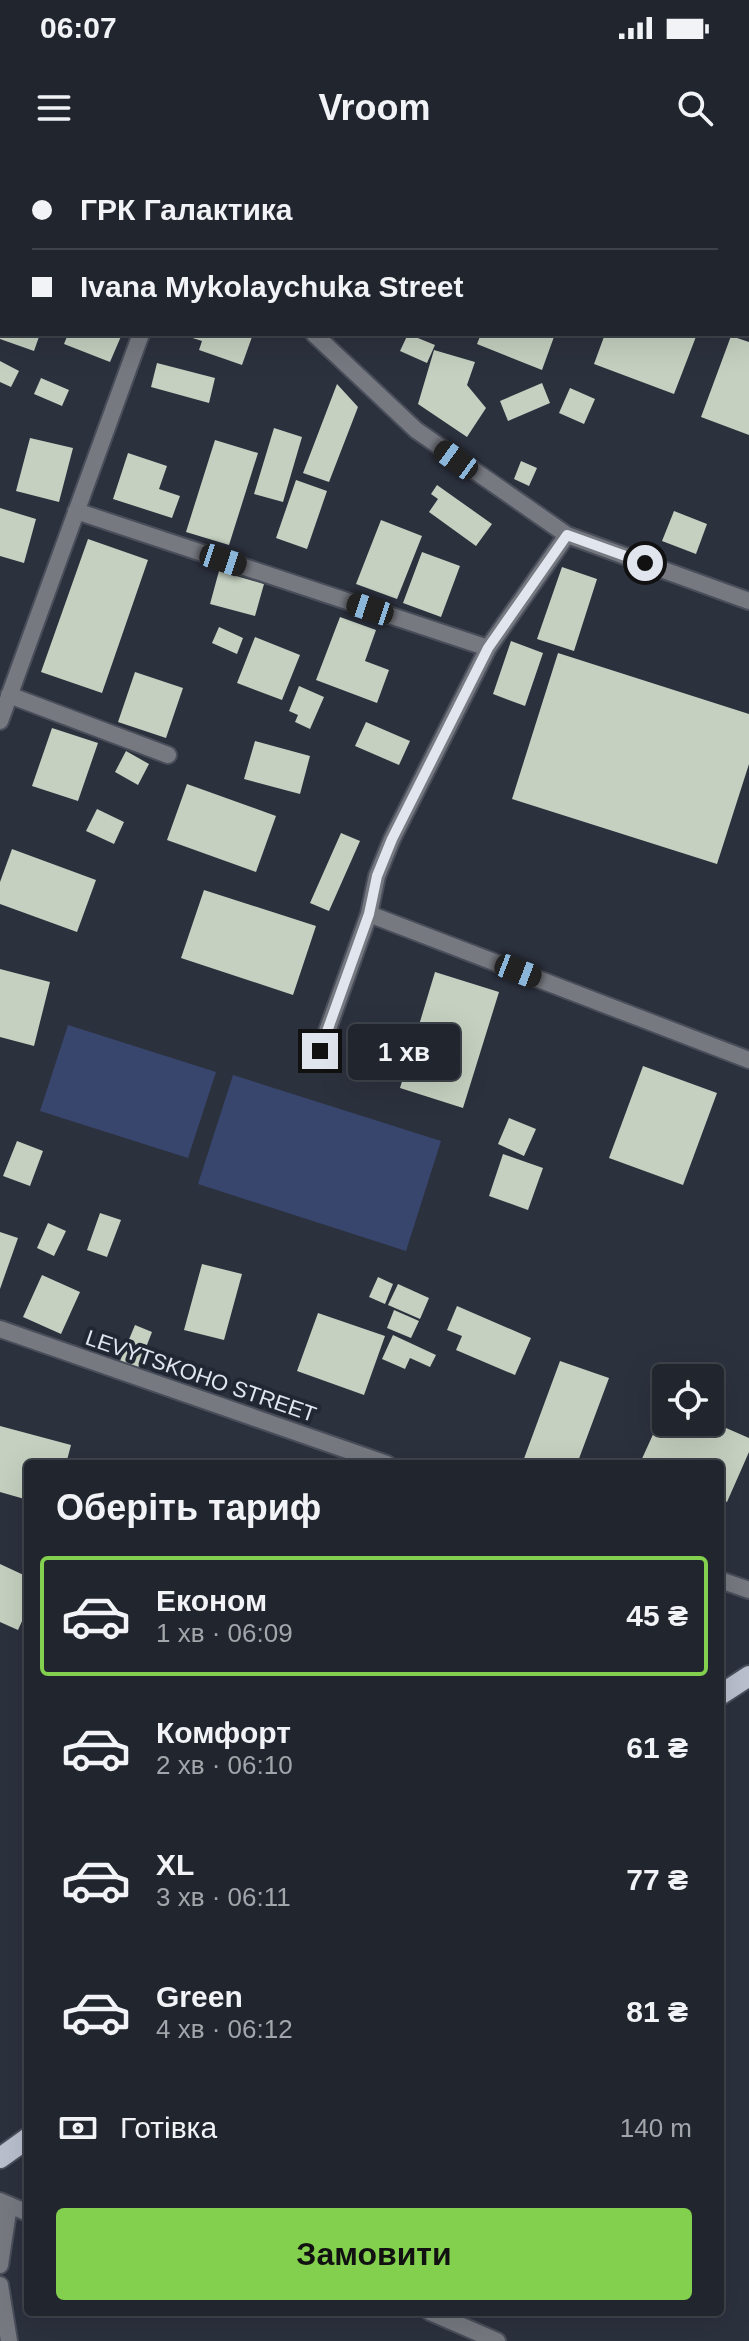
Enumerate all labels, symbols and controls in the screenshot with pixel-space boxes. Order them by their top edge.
text: 06:07 [40,11,117,44]
icon: menu [32,86,76,130]
icon: search [673,86,717,130]
text: Vroom [318,87,431,128]
text: ГРК Галактика [80,193,293,226]
text: Ivana Mykolaychuka Street [80,270,464,303]
car [430,436,482,484]
car [196,541,250,579]
route start [627,545,663,581]
car [343,590,397,628]
car [491,951,545,991]
callout: 1 хв [348,1023,460,1079]
route end [302,1033,338,1069]
text: 1 хв [378,1037,430,1067]
street label: LEVYTSKOHO STREET [82,1325,320,1427]
map controls [652,1364,724,1436]
button: locate [652,1364,724,1436]
text: Оберіть тариф [56,1487,321,1528]
icon: car [60,1580,132,1652]
text: Економ [156,1584,267,1617]
text: 45 ₴ [626,1599,688,1632]
text: 1 хв · 06:09 [156,1618,293,1648]
icon: car [60,1712,132,1784]
text: Комфорт [156,1716,291,1749]
text: 61 ₴ [626,1731,688,1764]
text: 2 хв · 06:10 [156,1750,293,1780]
icon: car [60,1844,132,1916]
text: XL [156,1848,194,1881]
text: 77 ₴ [626,1863,688,1896]
text: 3 хв · 06:11 [156,1882,291,1912]
icon: car [60,1976,132,2048]
text: Green [156,1980,243,2013]
text: 81 ₴ [626,1995,688,2028]
text: 4 хв · 06:12 [156,2014,293,2044]
icon: cash [56,2106,100,2150]
text: Готівка [120,2111,217,2144]
text: 140 m [620,2113,692,2143]
button: Замовити [56,2208,692,2300]

